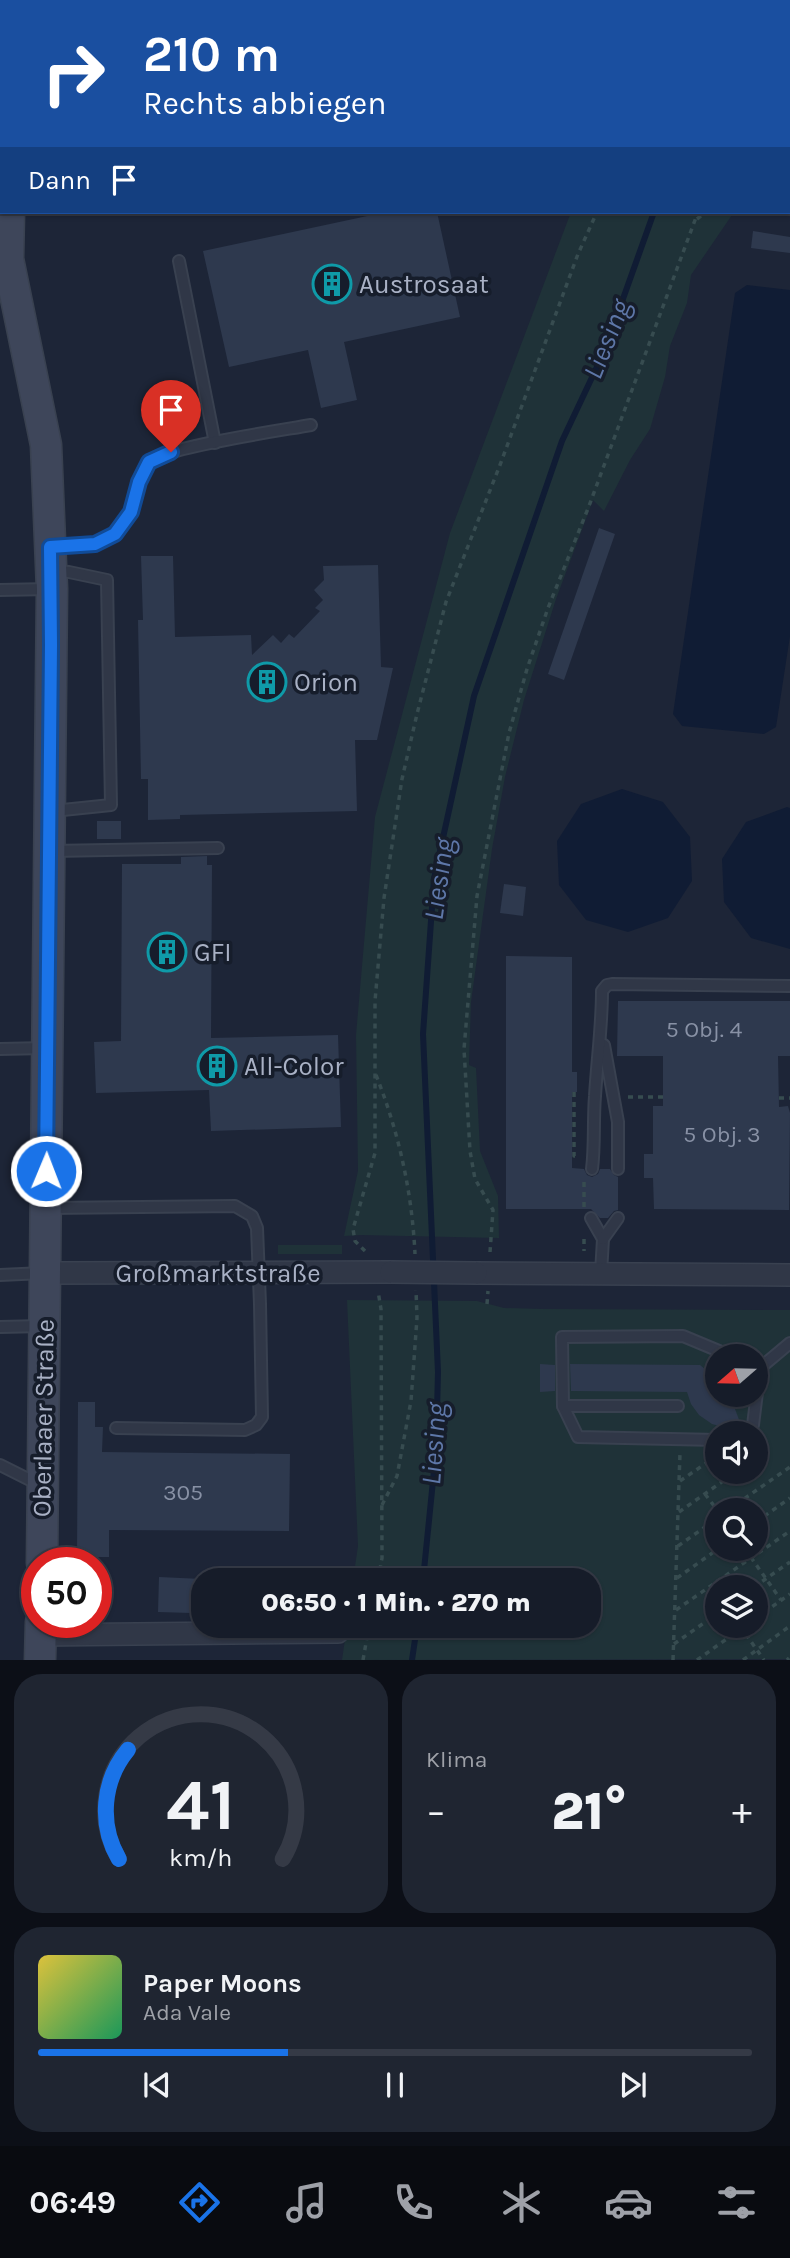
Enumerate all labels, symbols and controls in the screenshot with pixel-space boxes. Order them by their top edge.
text: 210 m [143,26,280,83]
icon: right [28,28,119,119]
text: Rechts abbiegen [143,85,387,122]
icon: arrive [105,161,143,199]
text: Dann [28,165,91,196]
building icon: Austrosaat [311,263,353,305]
place label: Austrosaat [359,269,489,300]
water label: Liesing [576,293,638,384]
pin [141,380,201,452]
icon: arrive [152,391,190,429]
building icon: Orion [246,661,288,703]
place label: Orion [294,667,358,698]
water label: Liesing [416,834,461,922]
building icon: GFI [146,931,188,973]
place label: GFI [194,937,232,968]
house number: 5 Obj. 4 [666,1016,742,1043]
building icon: All-Color [196,1045,238,1087]
place label: All-Color [244,1051,344,1082]
house number: 5 Obj. 3 [683,1121,761,1148]
position arrow [9,1134,83,1208]
street label: Großmarktstraße [115,1258,321,1289]
street label: Oberlaaer Straße [26,1319,61,1517]
north arrow [705,1344,768,1407]
map controls [705,1344,768,1638]
water label: Liesing [414,1400,453,1486]
button: sound [705,1421,768,1484]
house number: 305 [163,1479,203,1506]
button: search [705,1498,768,1561]
speed limit sign: 50 [21,1547,112,1638]
button: layers [705,1575,768,1638]
text: 06:50 · 1 Min. · 270 m [261,1587,531,1618]
text: Klima [426,1746,487,1773]
text: 41 [166,1763,236,1848]
text: 21° [551,1781,627,1842]
text: − [426,1789,446,1834]
text: + [732,1789,752,1834]
text: km/h [169,1843,233,1872]
text: Paper Moons [143,1968,302,1999]
text: Ada Vale [143,1999,231,2026]
icon: previous [138,2066,176,2104]
icon: pause [376,2066,414,2104]
icon: next [614,2066,652,2104]
icon: directions [175,2178,224,2227]
icon: music [282,2178,331,2227]
icon: phone [389,2178,438,2227]
icon: climate [497,2178,546,2227]
icon: car [604,2178,653,2227]
icon: filters [712,2178,761,2227]
text: 06:49 [29,2184,116,2221]

